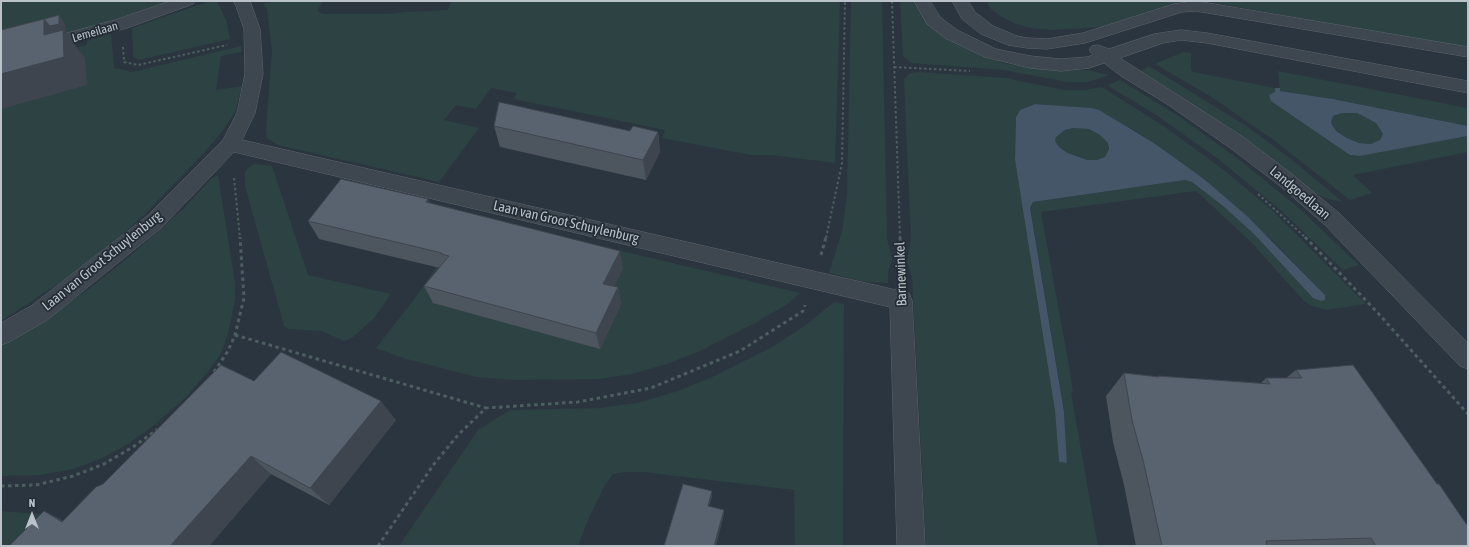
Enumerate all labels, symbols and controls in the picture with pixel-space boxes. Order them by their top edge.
street label: Lemeilaan [70,19,120,45]
street label: Landgoedlaan [1266,163,1334,223]
street label: Laan van Groot Schuylenburg [492,197,640,247]
street label: Laan van Groot Schuylenburg [39,208,165,314]
street label: Barnewinkel [891,241,911,307]
north arrow [12,495,52,535]
text: N [29,497,35,509]

